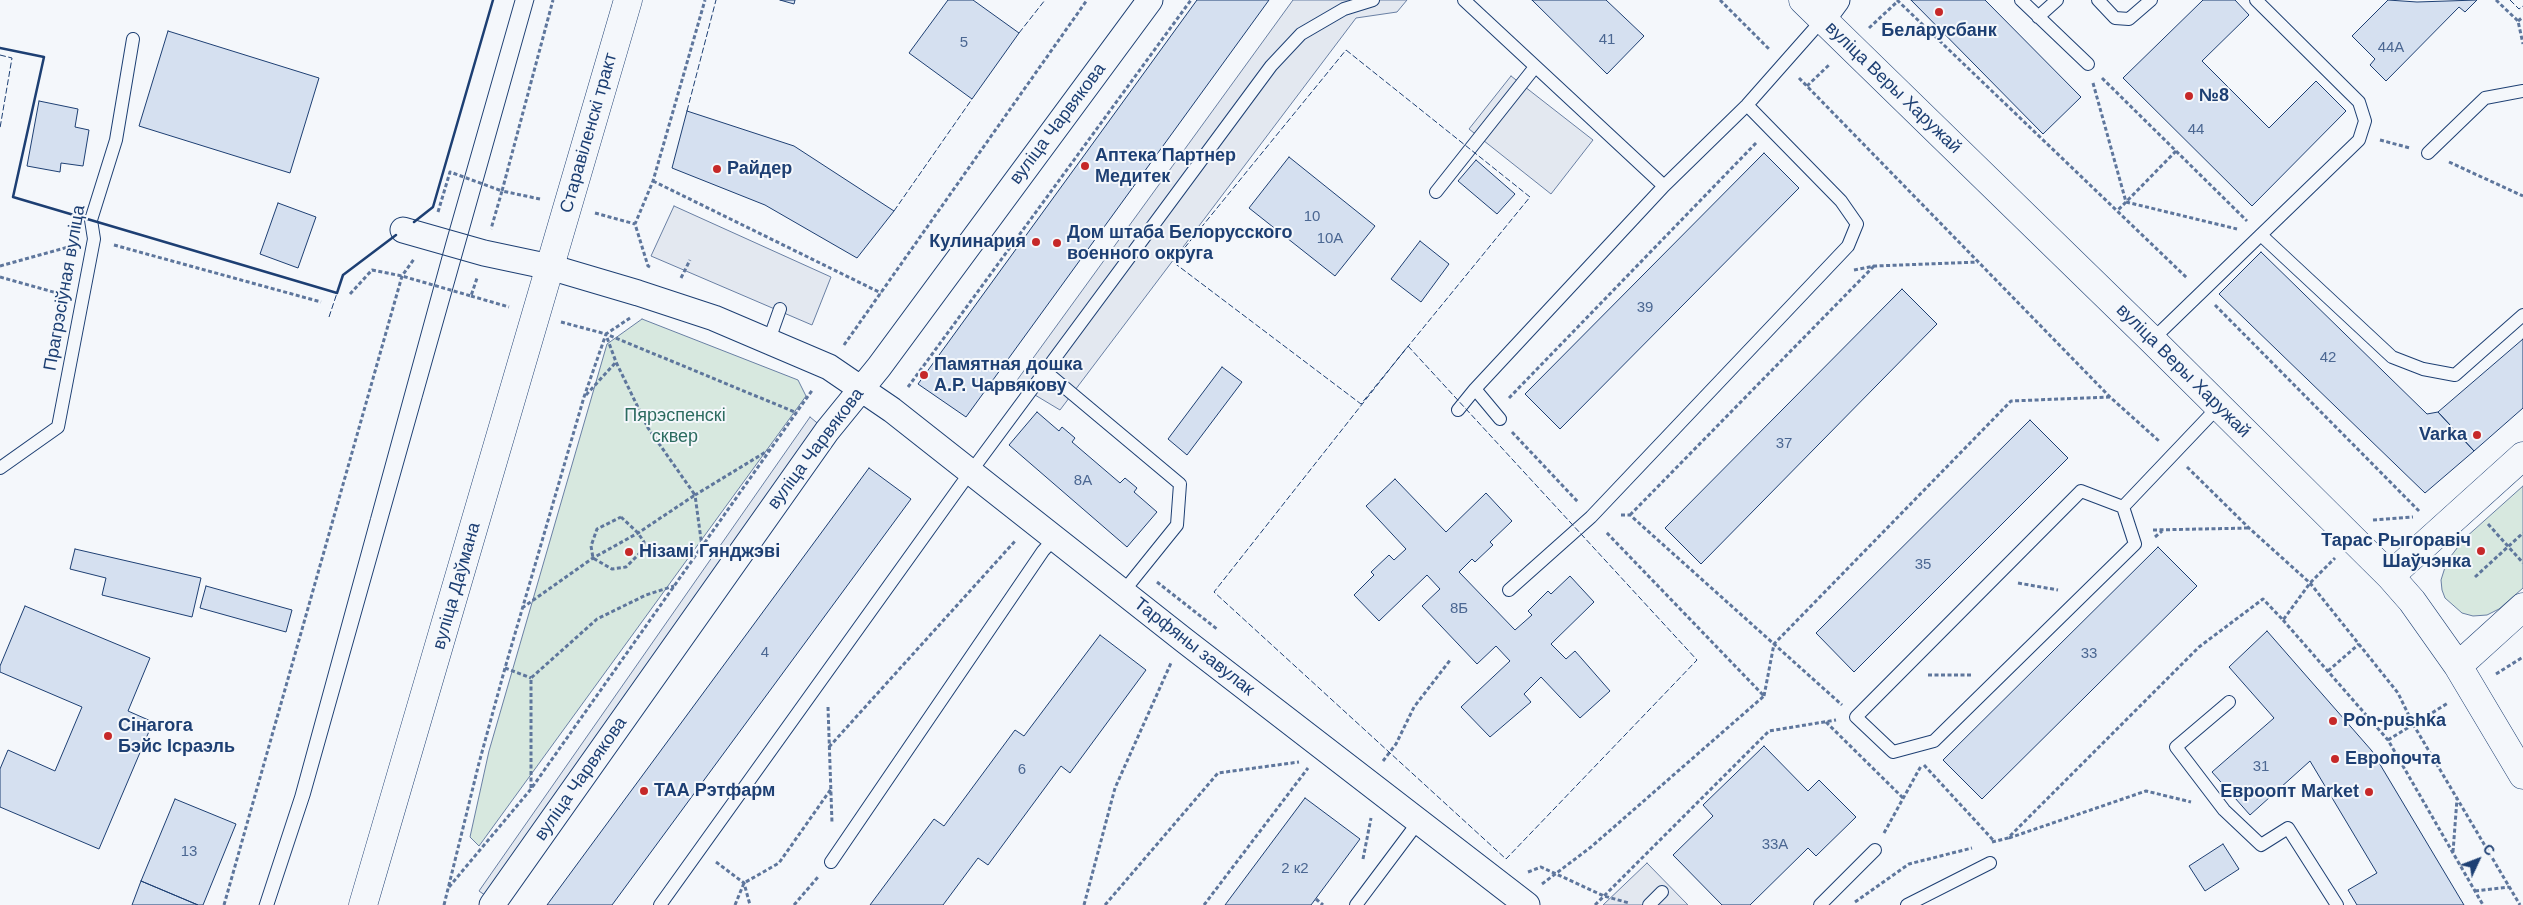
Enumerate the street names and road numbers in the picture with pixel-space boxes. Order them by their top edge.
street label: вуліца Веры Харужай [1821,17,1965,159]
street label: Старавіленскі тракт [556,50,622,216]
street label: вуліца Чарвякова [1005,59,1111,189]
street label: Прагрэсіўная вуліца [40,203,90,373]
street label: вуліца Веры Харужай [2111,299,2255,443]
street label: вуліца Чарвякова [763,384,869,514]
street label: вуліца Даўмана [429,520,485,652]
street label: Тарфяны завулак [1129,593,1259,701]
street label: вуліца Чарвякова [530,713,632,845]

